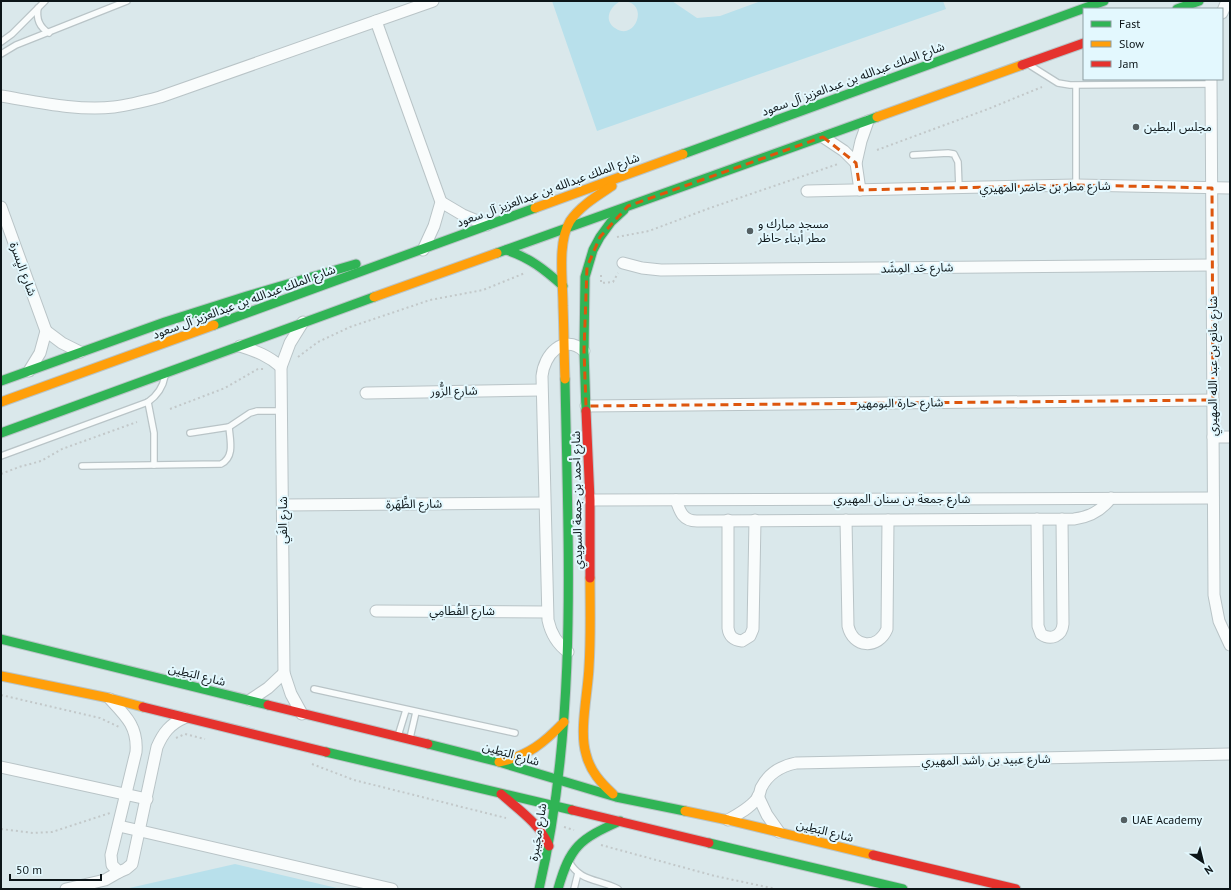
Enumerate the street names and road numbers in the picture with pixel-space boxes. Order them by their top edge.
street label: شارع الملك عبدالله بن عبدالعزيز آل سعود [759,38,947,121]
street label: شارع الملك عبدالله بن عبدالعزيز آل سعود [454,149,642,232]
street label: شارع مطر بن حاضر المهيري [979,178,1111,198]
street label: شارع اليِسرة [5,240,40,299]
street label: شارع حَد المِشَد [880,259,954,278]
street label: شارع الملك عبدالله بن عبدالعزيز آل سعود [150,261,338,344]
street label: شارع مانع بن عبد الله المهيري [1205,296,1223,436]
street label: شارع الزُّور [429,381,478,400]
street label: شارع حارة البومهير [856,394,943,413]
street label: شارع أحمد بن جمعة السويدي [568,431,588,569]
street label: شارع جمعة بن سنان المهيري [834,491,970,509]
street label: شارع الظَّهَرة [386,495,442,513]
street label: شارع الفَي [275,496,293,544]
street label: شارع القُطامِي [429,603,495,621]
street label: شارع البَطِين [166,660,227,691]
street label: شارع البَطِين [480,738,541,771]
street label: شارع عبيد بن راشد المهيري [921,751,1051,771]
street label: شارع مجَيبرة [526,802,551,862]
street label: شارع البَطِين [794,816,855,847]

